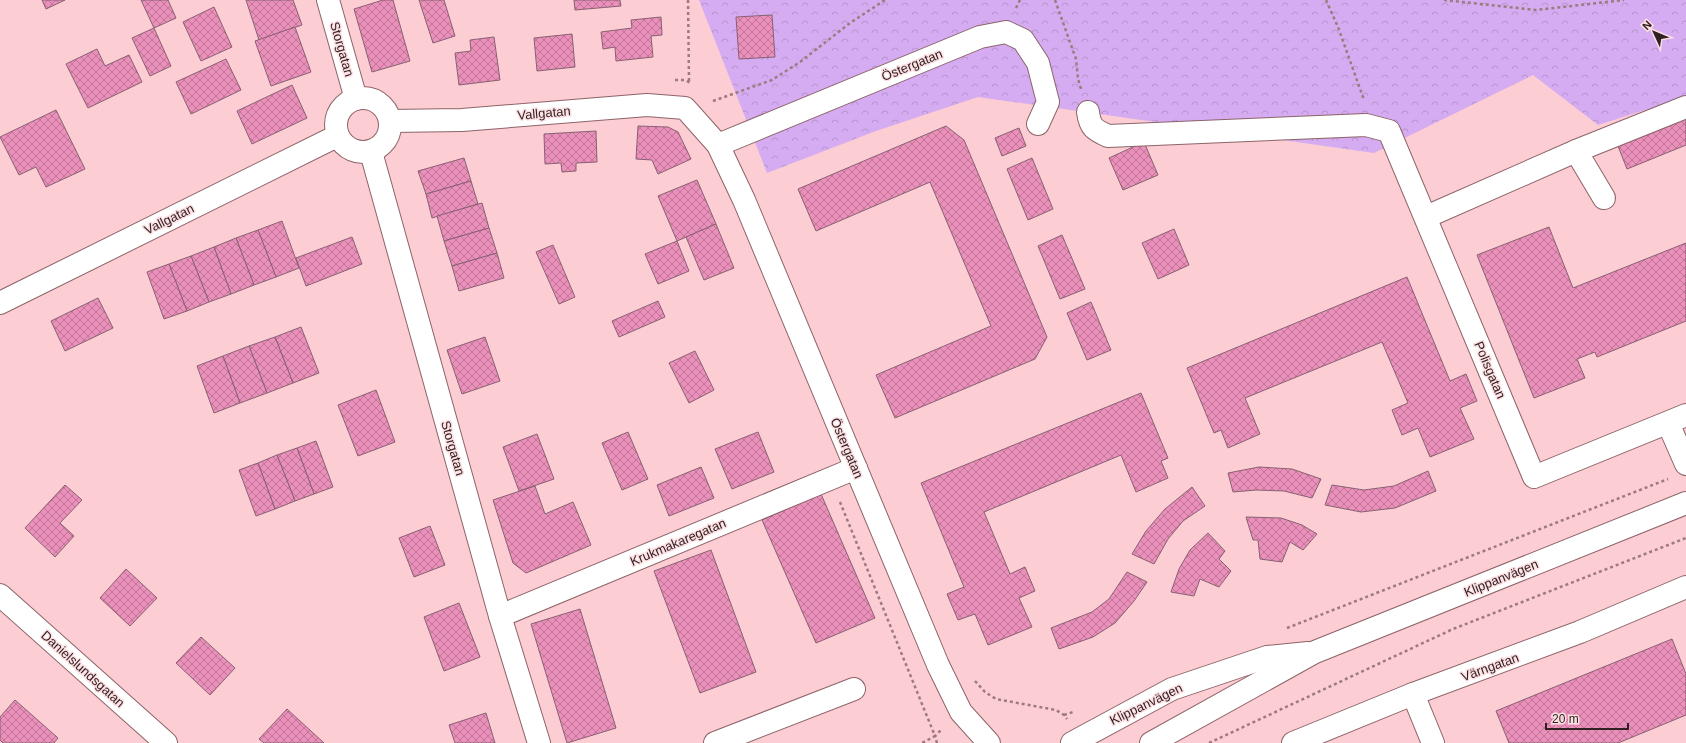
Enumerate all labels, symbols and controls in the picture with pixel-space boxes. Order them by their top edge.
north arrow [1634,12,1674,52]
text: N [1640,18,1654,32]
street label: Storgatan [327,20,357,78]
street label: Östergatan [879,46,945,84]
street label: Vallgatan [517,103,571,123]
street label: Vallgatan [142,201,196,237]
street label: Polisgatan [1471,339,1509,401]
street label: Östergatan [828,415,866,481]
street label: Storgatan [438,419,468,477]
street label: Krukmakaregatan [628,515,728,569]
street label: Klippanvägen [1462,556,1540,600]
street label: Danielslundsgatan [38,628,128,710]
street label: Värngatan [1459,650,1521,684]
street label: Klippanvägen [1107,680,1185,728]
scale bar [1546,705,1628,731]
text: 20 m [1552,712,1579,726]

